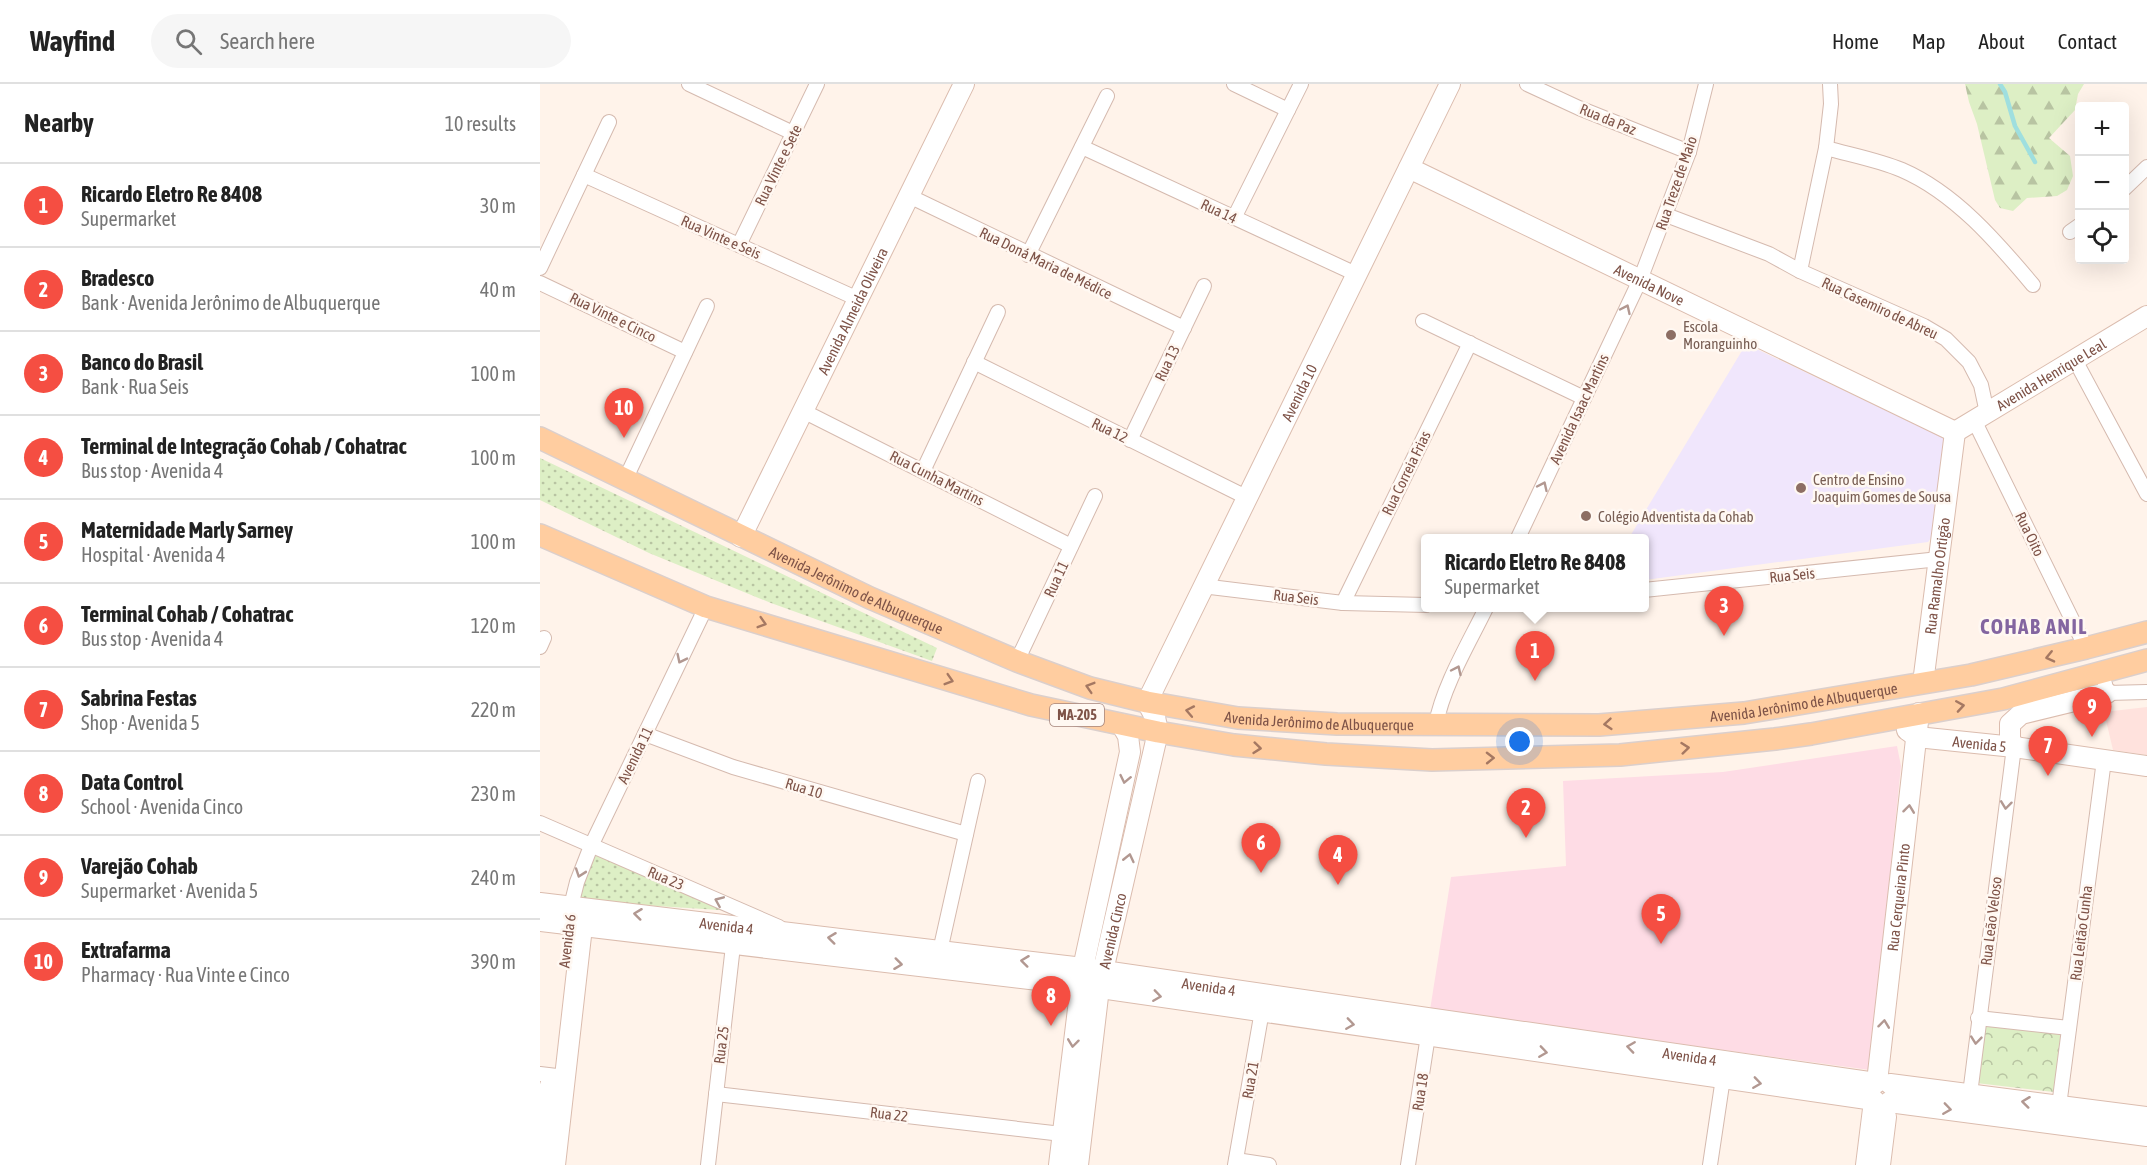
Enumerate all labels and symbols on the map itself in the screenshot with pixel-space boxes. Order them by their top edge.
street label: Rua da Paz [1577,100,1639,138]
street label: Rua Vinte e Sete [751,122,805,208]
street label: Rua Treze de Maio [1652,134,1700,232]
street label: Rua 14 [1198,195,1240,227]
street label: Rua Vinte e Seis [678,212,764,262]
street label: Rua Doná Maria de Médice [977,224,1115,303]
street label: Avenida Almeida Oliveira [814,245,891,377]
street label: Avenida Nove [1612,260,1687,308]
street label: Rua Casemiro de Abreu [1819,274,1941,342]
street label: Rua Vinte e Cinco [567,289,659,345]
one-way arrow [1619,305,1631,316]
place label: Escola Moranguinho [1683,318,1757,352]
marker: Escola Moranguinho [1664,328,1678,342]
street label: Avenida Henrique Leal [1993,335,2109,414]
street label: Rua 13 [1151,342,1183,384]
street label: Avenida Isaac Martins [1546,351,1612,467]
street label: Avenida 10 [1278,361,1320,424]
pin: 10 [604,388,644,438]
street label: Rua 12 [1089,414,1131,446]
street label: Rua Correia Frias [1378,428,1434,518]
street label: Rua Cunha Martins [887,447,987,509]
place label: Centro de Ensino Joaquim Gomes de Sousa [1813,471,1951,505]
one-way arrow [1536,481,1548,492]
marker: Centro de Ensino Joaquim Gomes de Sousa [1794,481,1808,495]
place label: Colégio Adventista da Cohab [1598,508,1754,525]
marker: Colégio Adventista da Cohab [1579,509,1593,523]
street label: Rua Oito [2012,509,2048,559]
street label: Rua Ramalho Ortigão [1921,516,1953,635]
street label: Avenida Jerônimo de Albuquerque [767,542,946,637]
street label: Rua 11 [1040,558,1072,600]
street label: Rua Seis [1768,564,1816,586]
street label: Rua Seis [1272,586,1320,608]
pin: 3 [1704,586,1744,636]
district label: COHAB ANIL [1980,614,2088,638]
one-way arrow [757,616,767,628]
pin: 1 [1516,632,1554,681]
one-way arrow [2045,649,2055,662]
one-way arrow [677,653,689,664]
one-way arrow [1449,665,1461,676]
one-way arrow [943,673,954,685]
street label: Avenida Jerônimo de Albuquerque [1709,679,1899,724]
one-way arrow [1085,682,1096,694]
pin: 9 [2072,688,2112,737]
one-way arrow [1956,700,1965,712]
road number: MA-205 [1050,704,1104,726]
one-way arrow [1185,705,1195,718]
street label: Avenida Jerônimo de Albuquerque [1223,707,1414,733]
one-way arrow [1604,717,1613,730]
street label: Avenida 11 [614,724,656,786]
pin: 7 [2028,726,2068,776]
your location [1505,727,1534,756]
street label: Avenida 5 [1952,732,2007,755]
one-way arrow [1253,741,1262,754]
one-way arrow [1680,743,1690,755]
one-way arrow [1486,752,1495,765]
street label: Rua 10 [783,774,825,802]
one-way arrow [1119,774,1132,784]
pin: 2 [1506,788,1546,838]
one-way arrow [2000,800,2013,809]
one-way arrow [1902,805,1915,814]
pin: 6 [1242,824,1280,873]
pin: 4 [1318,836,1358,885]
street label: Rua Cerqueira Pinto [1883,842,1913,952]
one-way arrow [1122,853,1135,863]
street label: Rua 23 [645,863,687,893]
one-way arrow [574,868,587,878]
street label: Rua Leão Veloso [1977,876,2005,966]
street label: Rua Leitão Cunha [2067,884,2095,982]
street label: Avenida Cinco [1095,891,1129,970]
pin: 5 [1642,894,1680,944]
one-way arrow [714,896,725,908]
one-way arrow [633,908,643,921]
street label: Avenida 6 [555,913,579,969]
street label: Avenida 4 [699,914,755,937]
one-way arrow [827,932,836,944]
one-way arrow [1021,955,1030,968]
one-way arrow [894,957,903,970]
street label: Avenida 4 [1181,974,1237,999]
pin: 8 [1032,976,1070,1026]
one-way arrow [1153,990,1162,1002]
one-way arrow [1346,1018,1355,1030]
one-way arrow [1877,1019,1890,1029]
street label: Rua 25 [710,1025,732,1065]
one-way arrow [1970,1035,1983,1045]
one-way arrow [1068,1039,1080,1048]
one-way arrow [1627,1042,1636,1054]
street label: Avenida 4 [1662,1044,1718,1068]
one-way arrow [1539,1046,1548,1058]
street label: Rua 21 [1238,1060,1262,1100]
street label: Rua 18 [1409,1072,1431,1112]
one-way arrow [1752,1077,1762,1089]
one-way arrow [2022,1096,2031,1108]
street label: Rua 22 [869,1103,909,1125]
one-way arrow [1942,1103,1951,1115]

